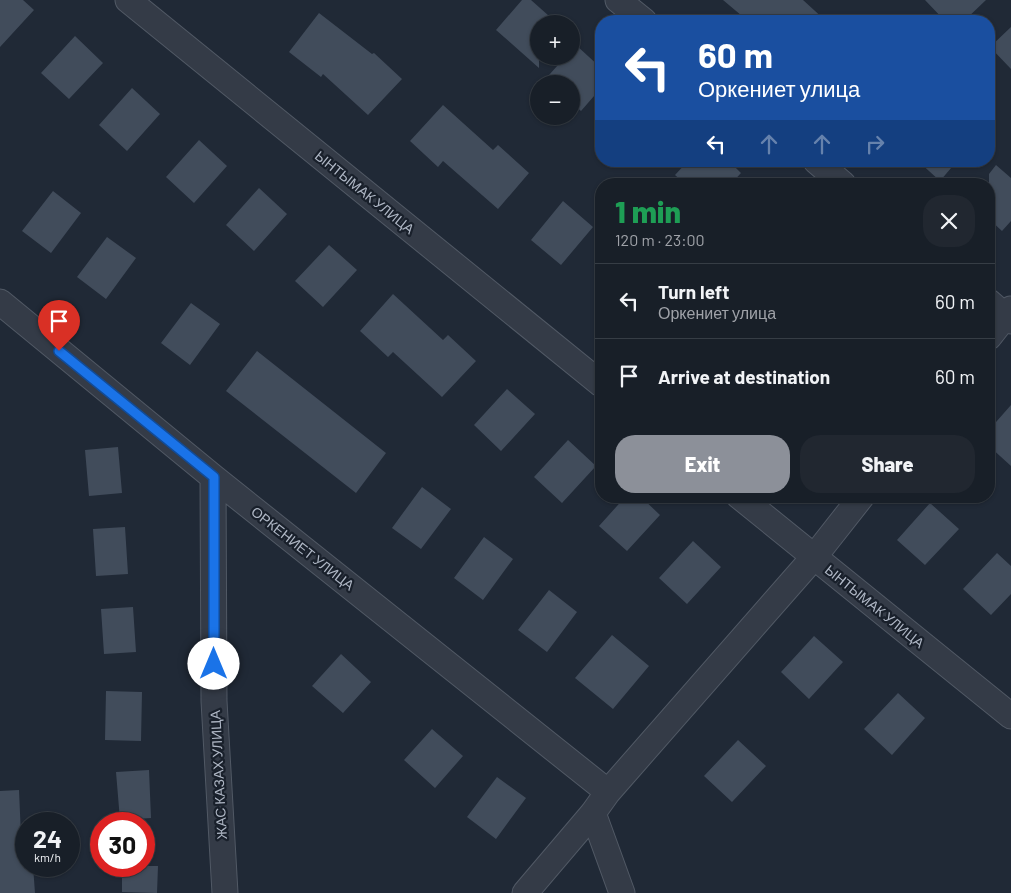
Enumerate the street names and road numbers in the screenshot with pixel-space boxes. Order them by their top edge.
street label: ЫНТЫМАК УЛИЦА [312,147,419,238]
street label: ОРКЕНИЕТ УЛИЦА [248,503,358,594]
street label: ЫНТЫМАК УЛИЦА [822,561,929,652]
street label: ЖАС КАЗАХ УЛИЦА [206,709,230,840]

